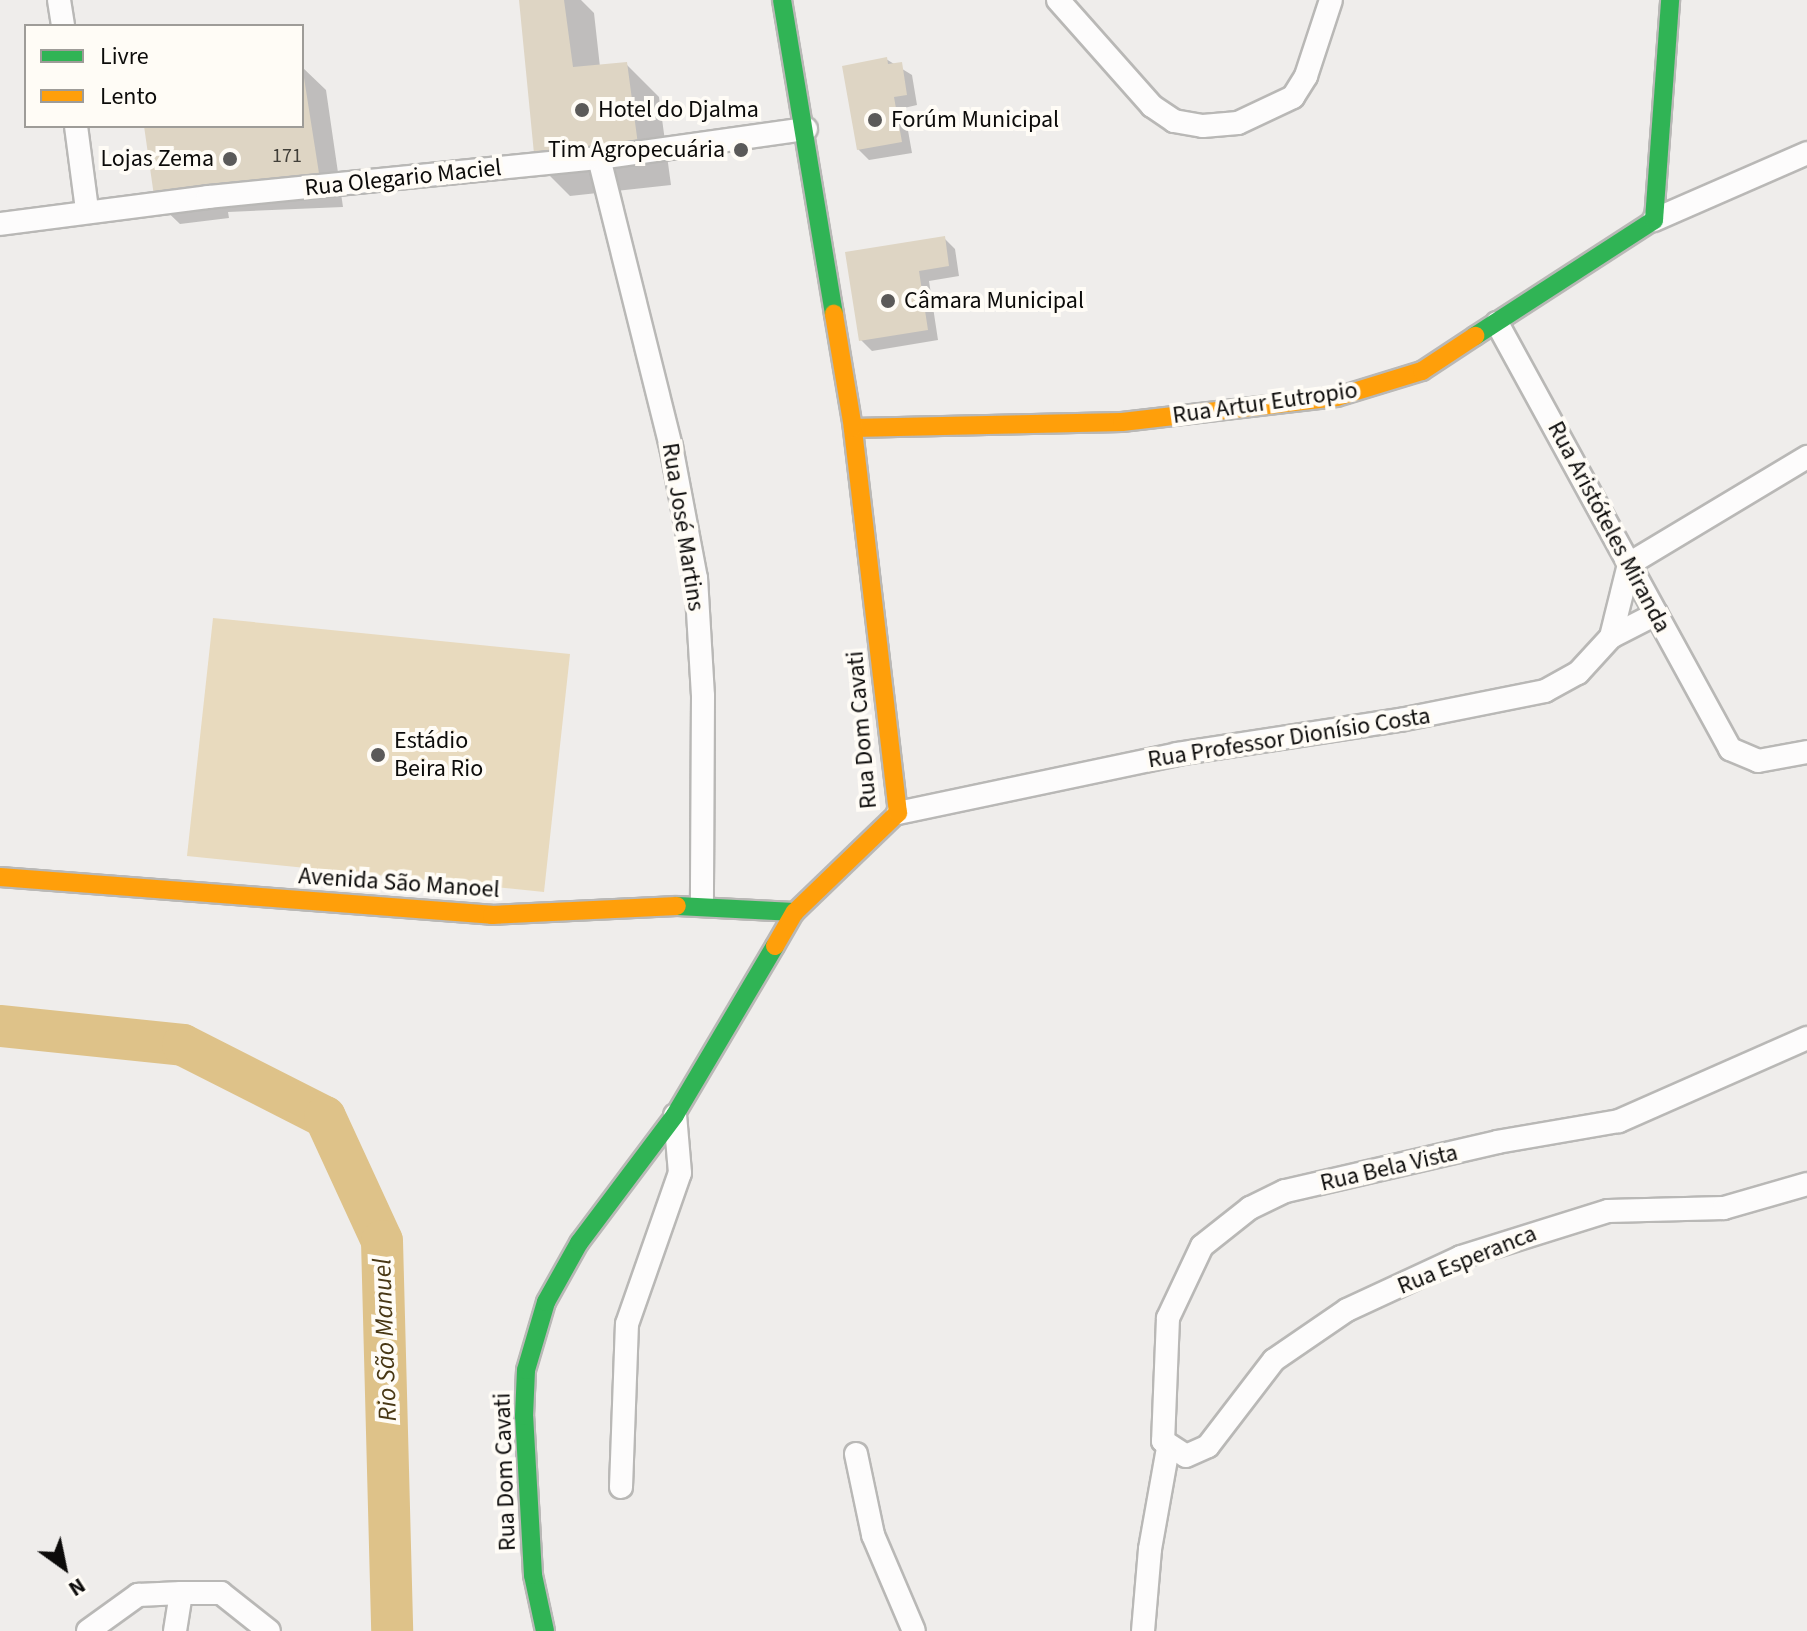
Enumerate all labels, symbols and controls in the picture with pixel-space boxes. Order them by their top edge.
legend [24,24,304,128]
text: Livre [100,39,149,74]
text: Lento [100,79,157,114]
place label: Hotel do Djalma [598,96,759,124]
marker: Hotel do Djalma [573,101,591,119]
place label: Forúm Municipal [891,106,1059,134]
marker: Forúm Municipal [866,111,884,129]
place label: Tim Agropecuária [548,136,725,164]
marker: Tim Agropecuária [732,141,750,159]
house number: 171 [272,144,302,168]
place label: Lojas Zema [100,145,214,173]
marker: Lojas Zema [221,150,239,168]
street label: Rua Olegario Maciel [303,153,503,203]
place label: Câmara Municipal [904,287,1084,315]
marker: Câmara Municipal [879,292,897,310]
street label: Rua Artur Eutropio [1171,376,1359,430]
street label: Rua Aristóteles Miranda [1541,416,1677,638]
street label: Rua José Martins [655,441,711,613]
street label: Rua Dom Cavati [841,650,883,810]
street label: Rua Professor Dionísio Costa [1146,701,1432,775]
place label: Estádio Beira Rio [394,727,483,783]
marker: Estádio Beira Rio [369,746,387,764]
street label: Avenida São Manoel [297,862,501,904]
street label: Rua Bela Vista [1317,1138,1461,1198]
street label: Rua Esperanca [1393,1219,1541,1301]
water label: Rio São Manuel [367,1258,403,1422]
street label: Rua Dom Cavati [488,1392,522,1552]
north arrow [24,1527,104,1607]
text: N [62,1570,92,1605]

